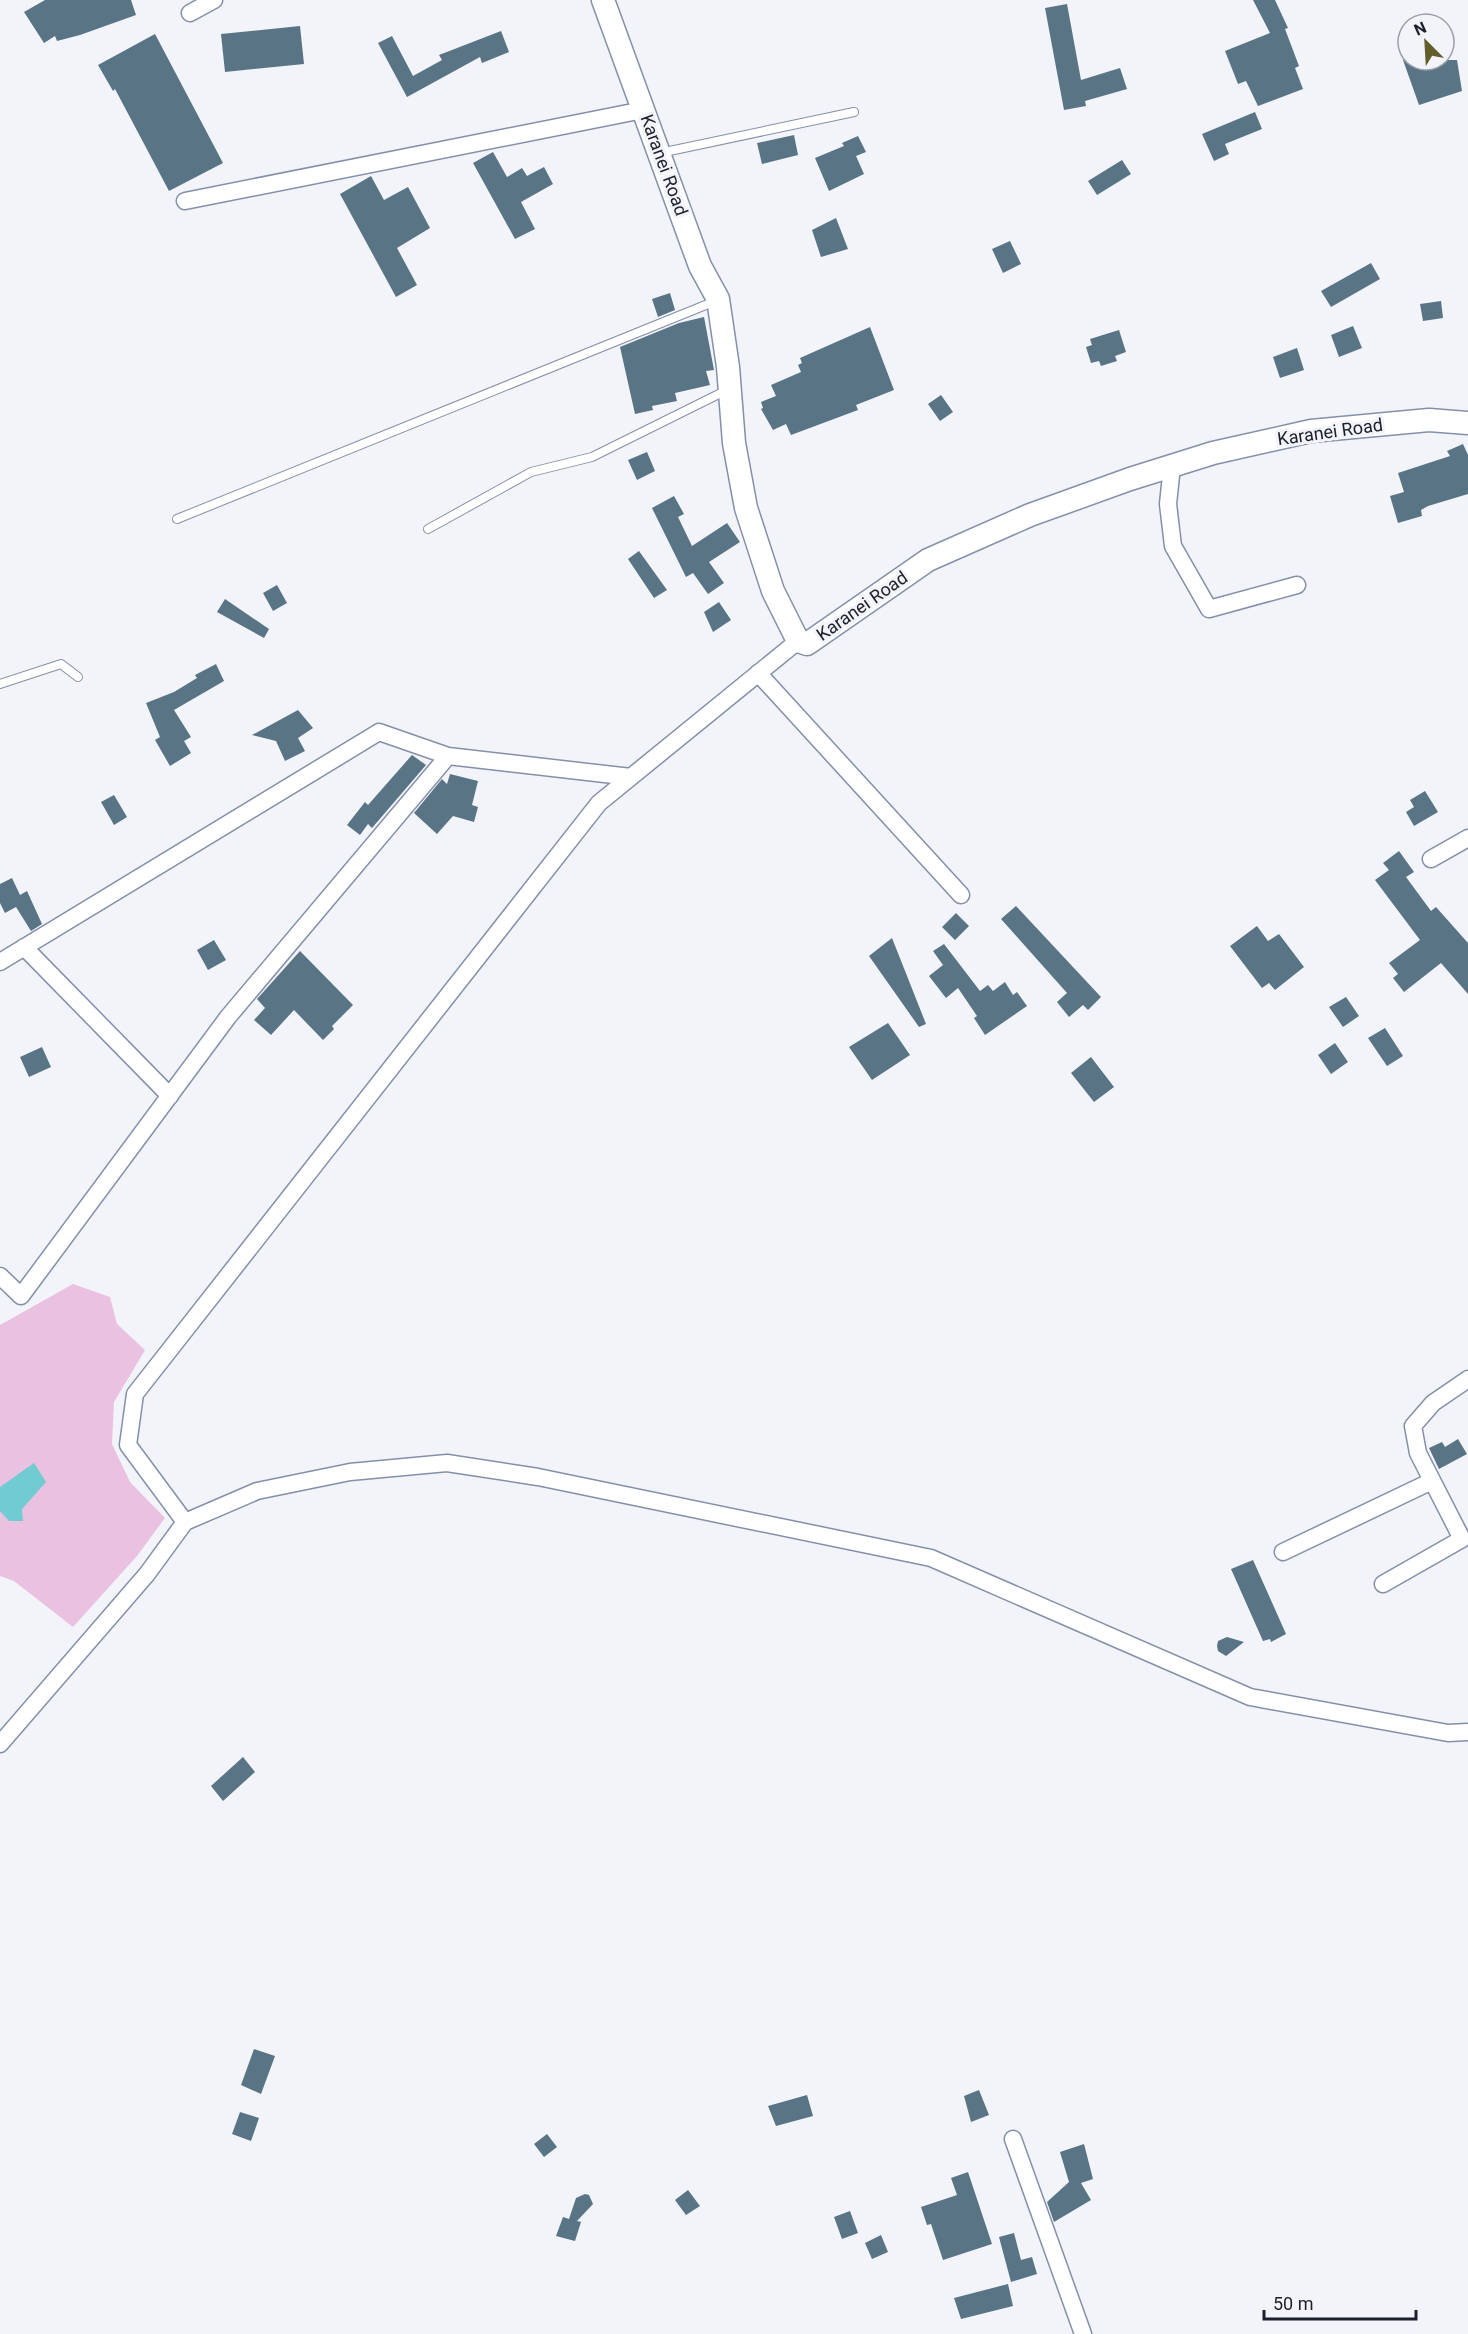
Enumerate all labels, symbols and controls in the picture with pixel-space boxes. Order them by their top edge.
north arrow [1396,12,1456,72]
text: N [1411,18,1429,40]
street label: Karanei Road [636,111,693,218]
street label: Karanei Road [1276,414,1384,449]
street label: Karanei Road [812,567,911,645]
scale bar [1264,2283,1416,2321]
text: 50 m [1273,2293,1313,2314]

